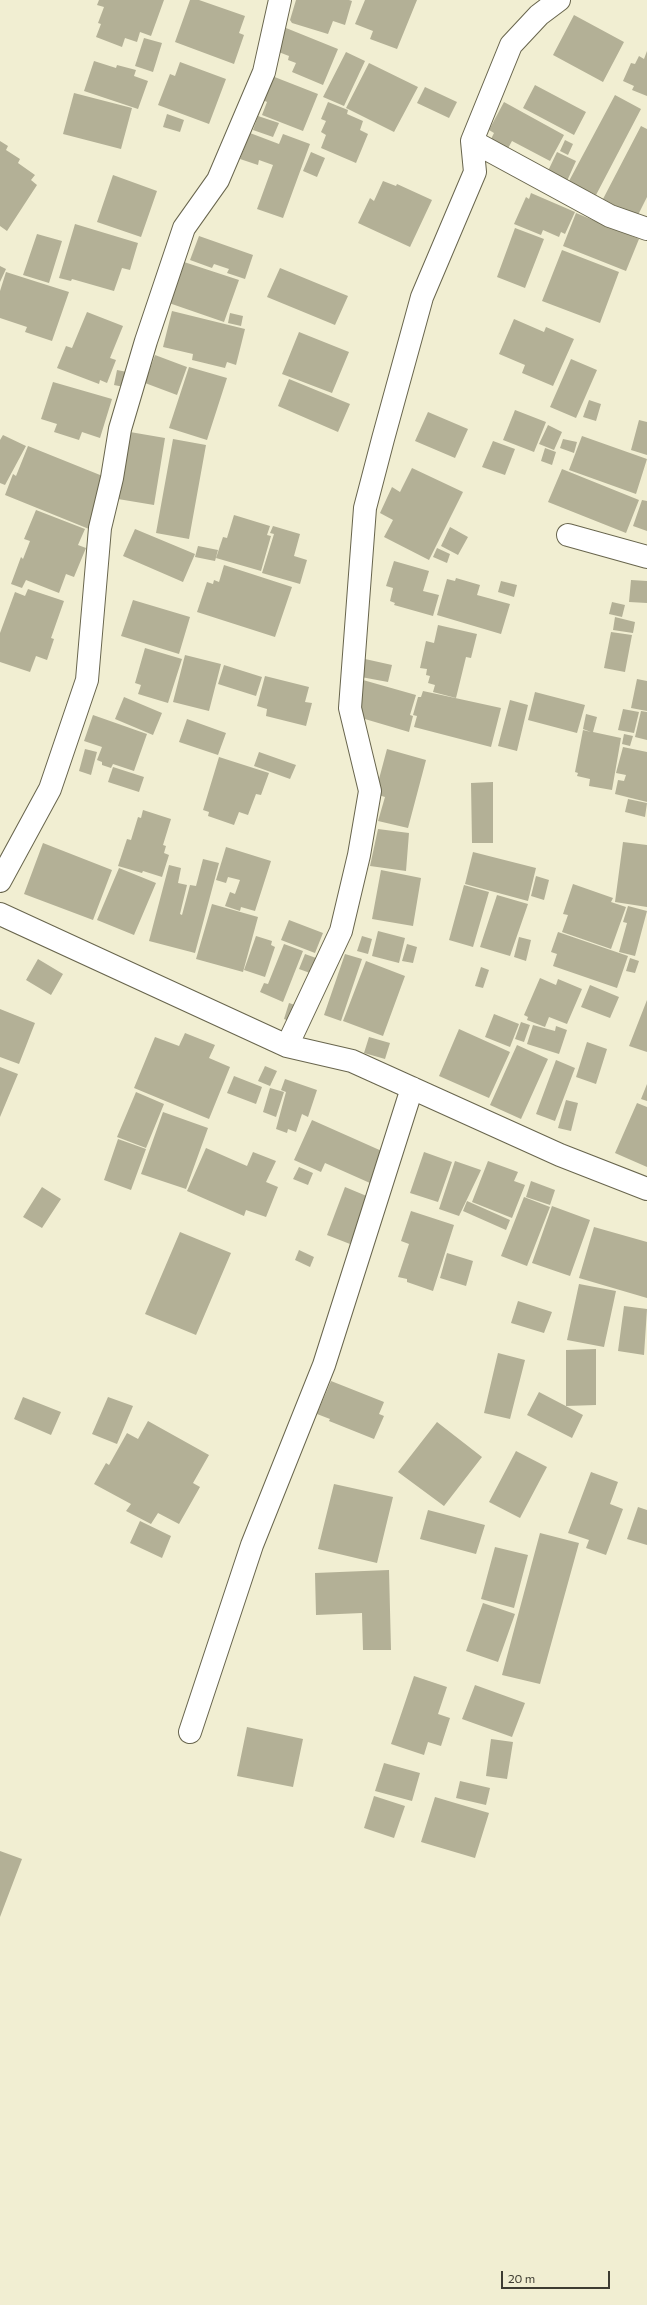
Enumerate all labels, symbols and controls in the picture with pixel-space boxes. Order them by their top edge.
scale bar [503,2263,612,2289]
text: 20 m [508,2271,535,2285]

